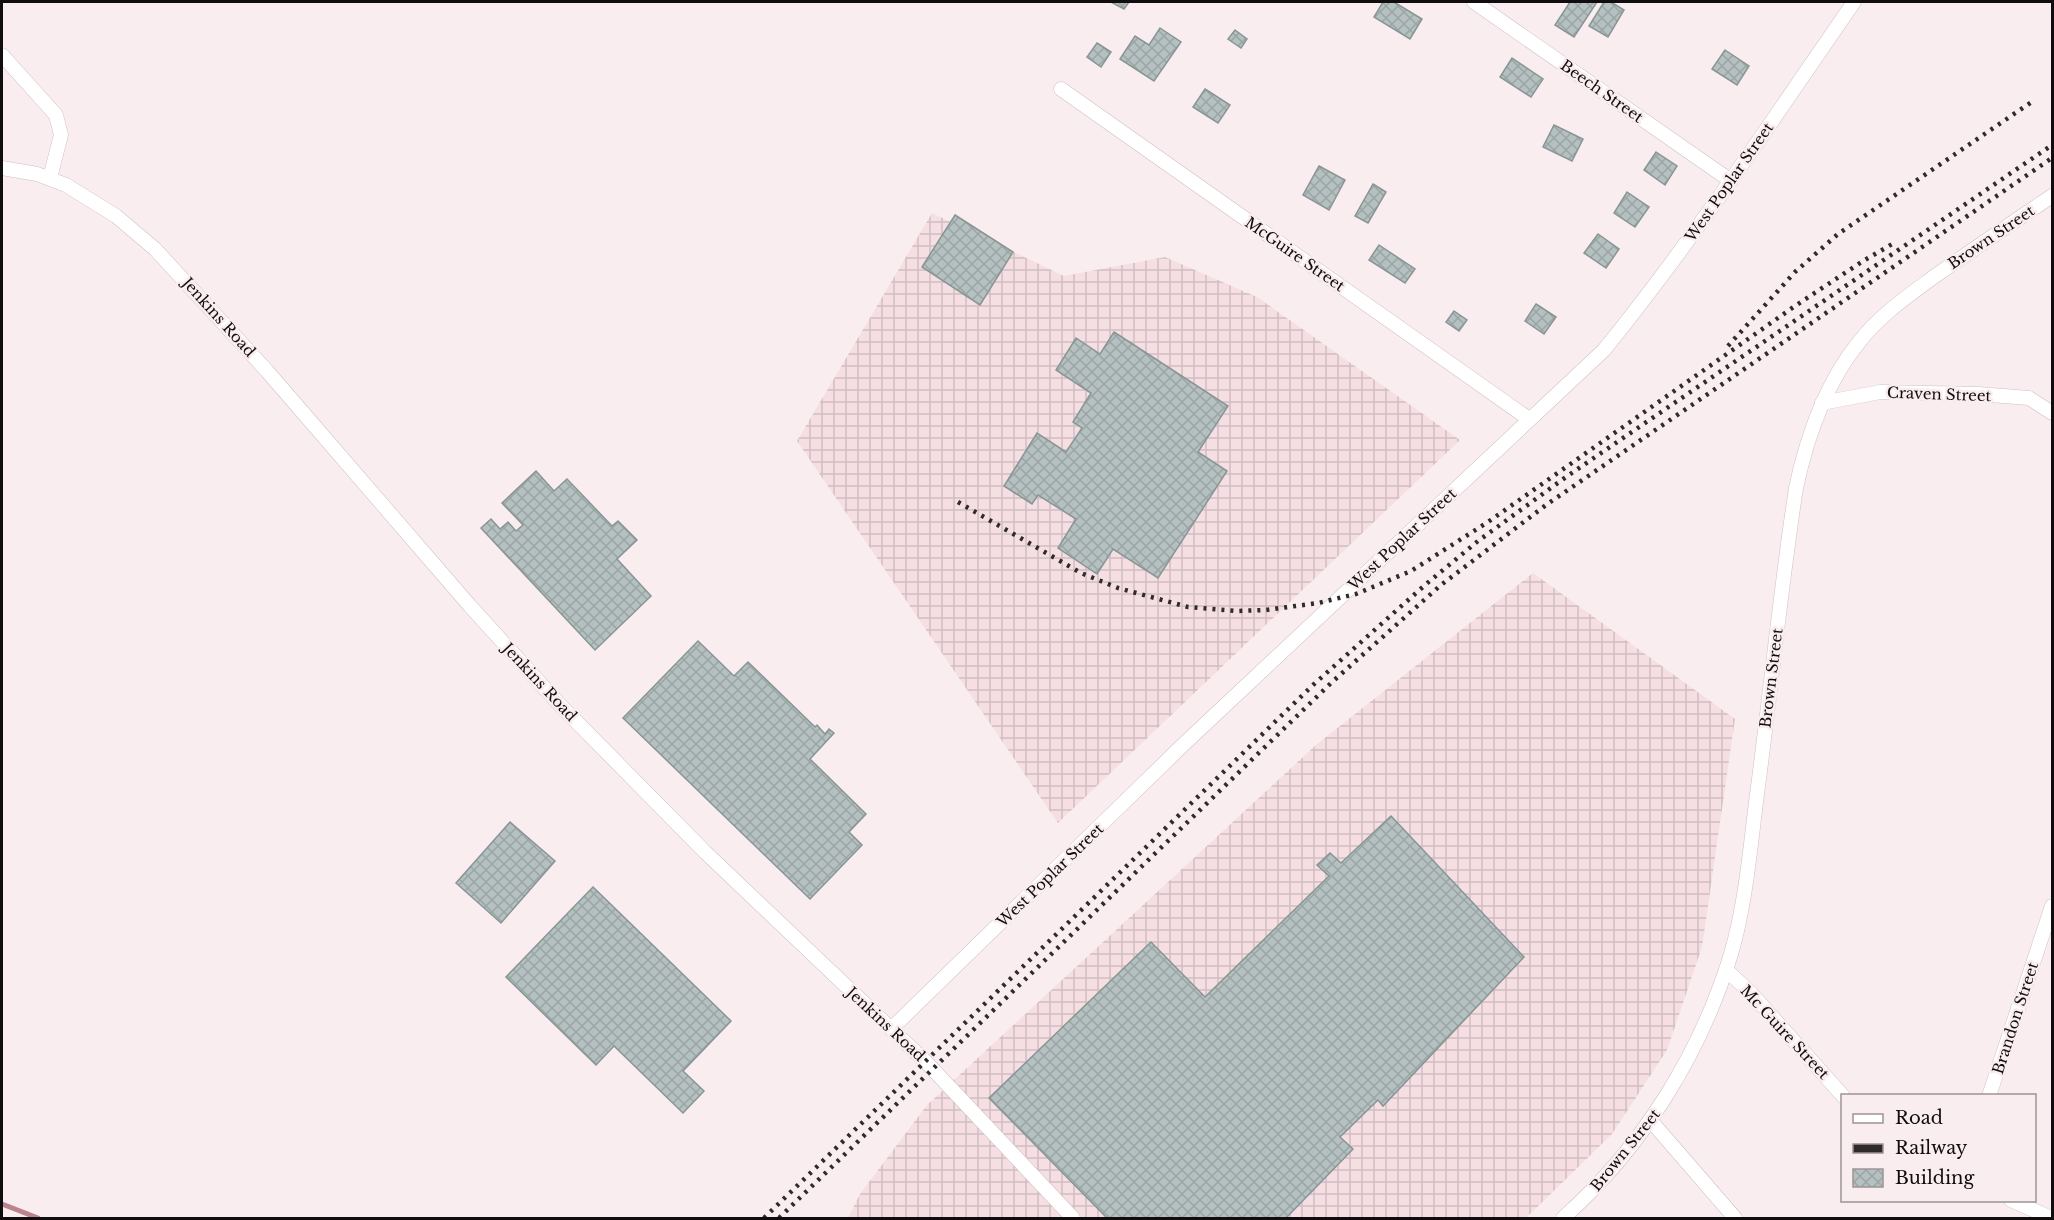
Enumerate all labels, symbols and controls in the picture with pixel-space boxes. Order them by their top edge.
street label: Beech Street [1557,56,1647,127]
street label: West Poplar Street [1680,118,1777,246]
street label: Brown Street [1944,201,2038,273]
street label: McGuire Street [1242,213,1349,296]
street label: Jenkins Road [177,272,260,361]
street label: Craven Street [1887,383,1992,405]
street label: West Poplar Street [1343,484,1460,595]
street label: Brown Street [1755,627,1787,729]
street label: Jenkins Road [498,637,581,725]
street label: West Poplar Street [992,819,1108,932]
street label: Brandon Street [1988,959,2042,1077]
street label: Mc Guire Street [1737,981,1834,1083]
street label: Jenkins Road [841,982,929,1065]
legend [1841,1094,2036,1202]
street label: Brown Street [1586,1105,1664,1195]
text: Road [1895,1107,1943,1129]
text: Railway [1895,1137,1968,1159]
text: Building [1895,1167,1974,1189]

